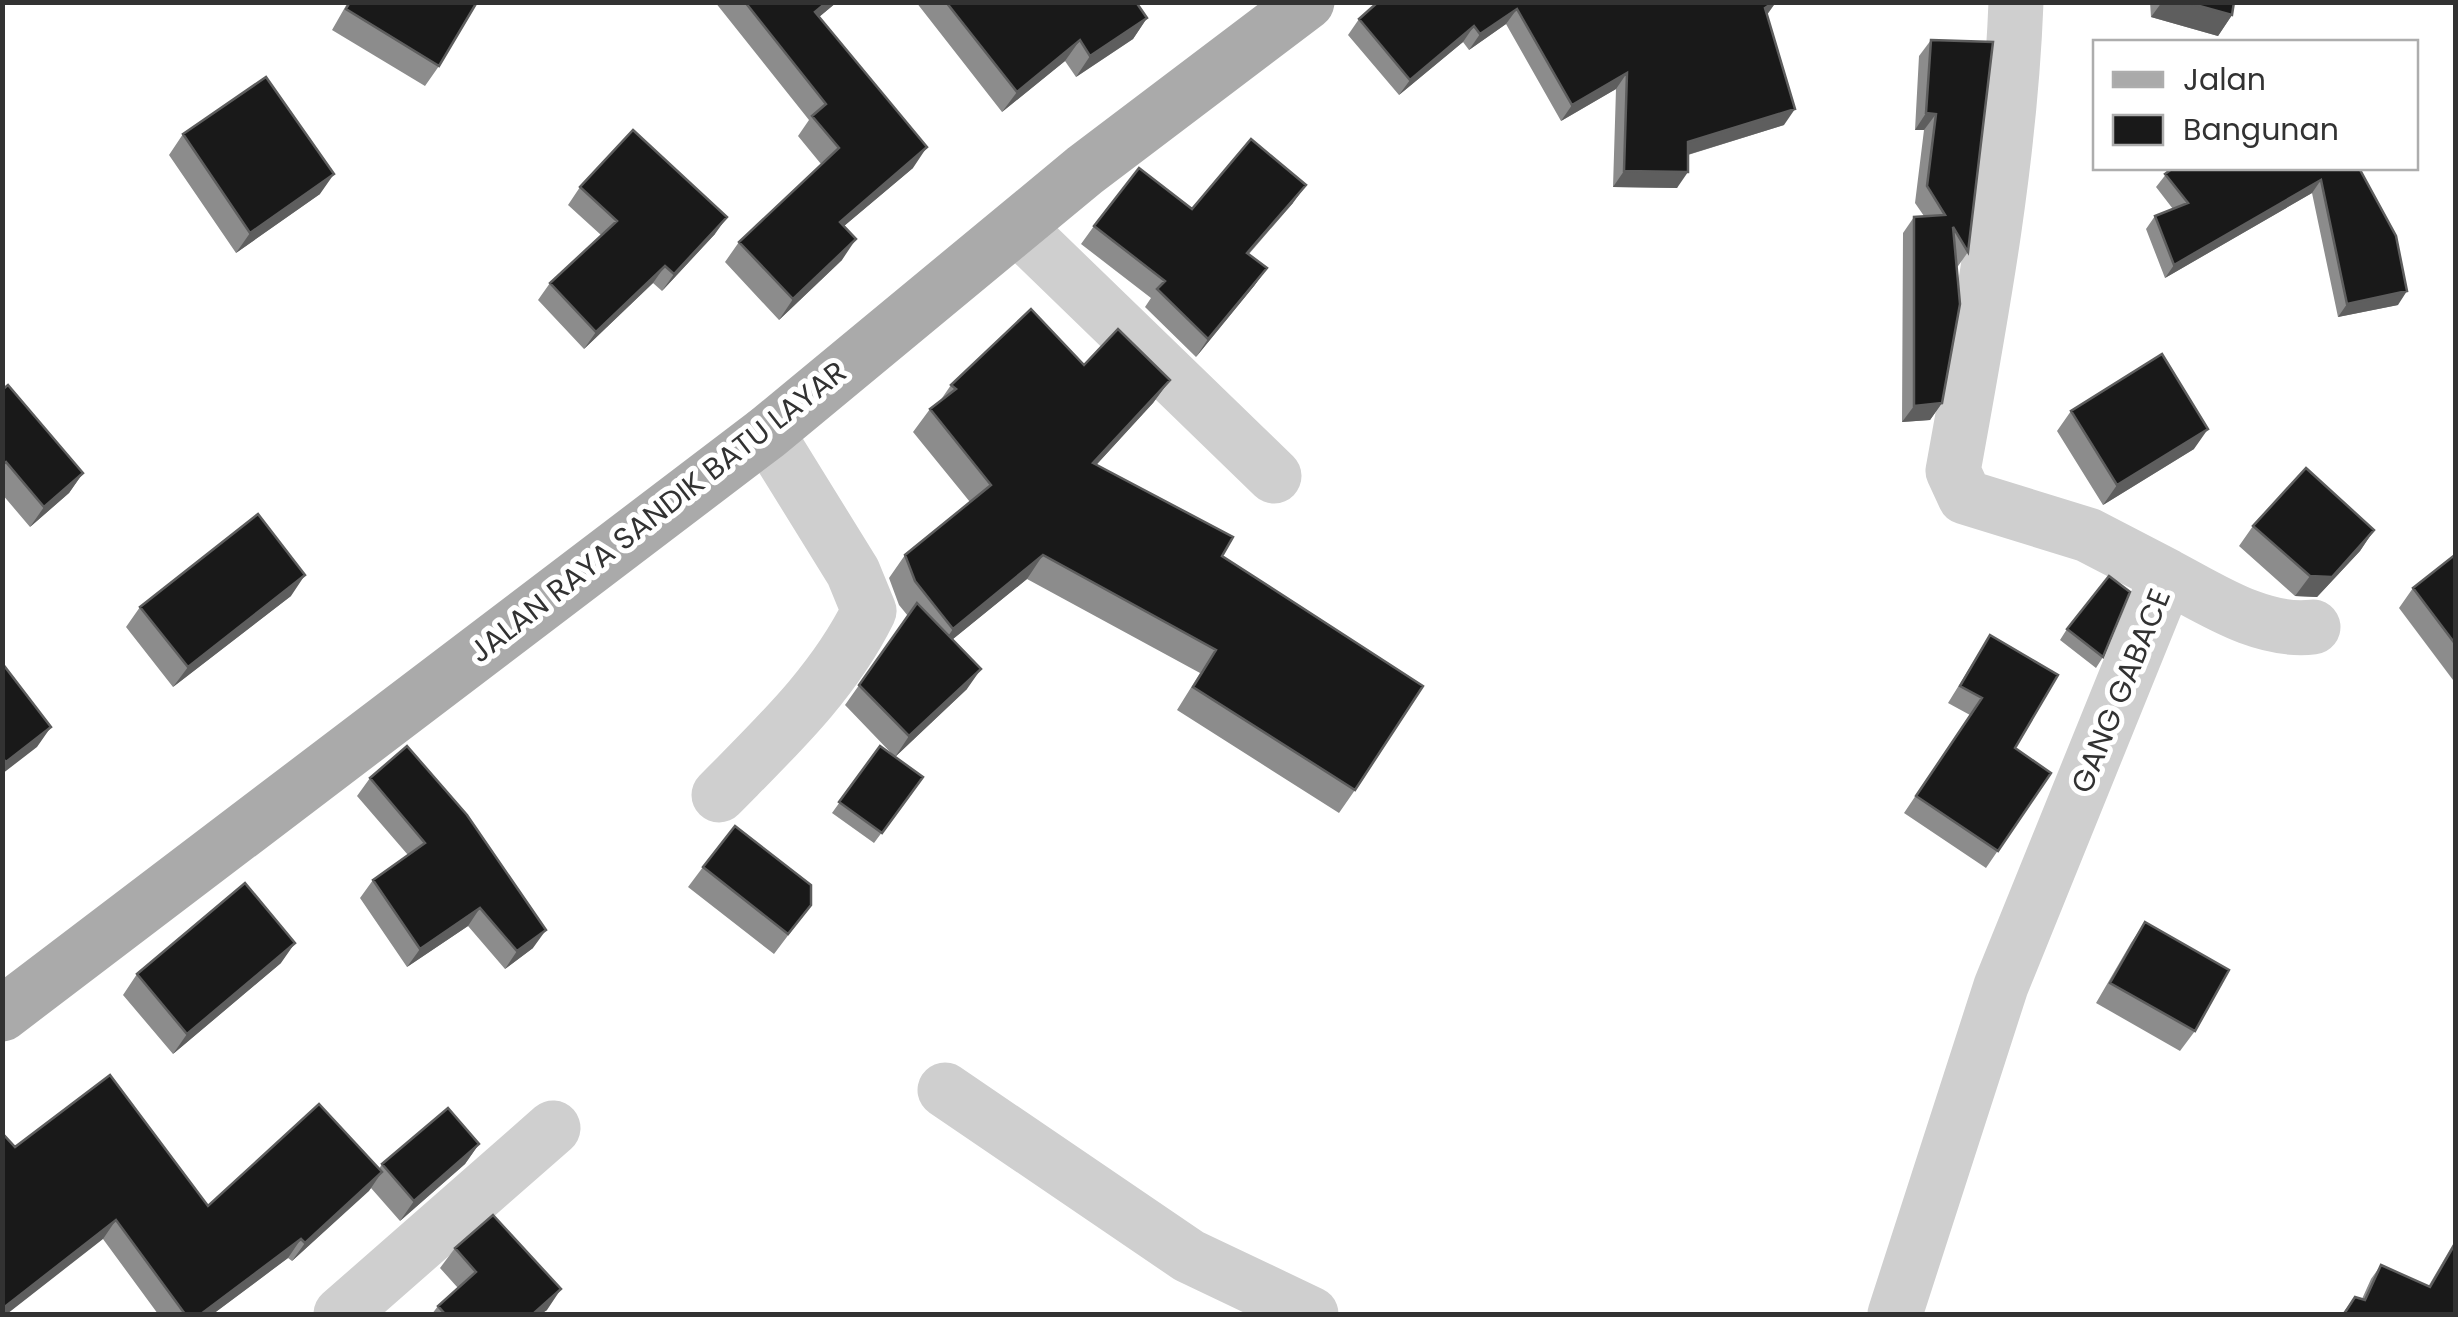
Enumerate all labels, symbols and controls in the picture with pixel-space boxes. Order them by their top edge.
legend [2093,40,2418,170]
text: Jalan [2183,58,2266,101]
text: Bangunan [2183,108,2339,151]
street label: JALAN RAYA SANDIK BATU LAYAR [460,350,855,673]
street label: GANG GABACE [2060,582,2181,799]

